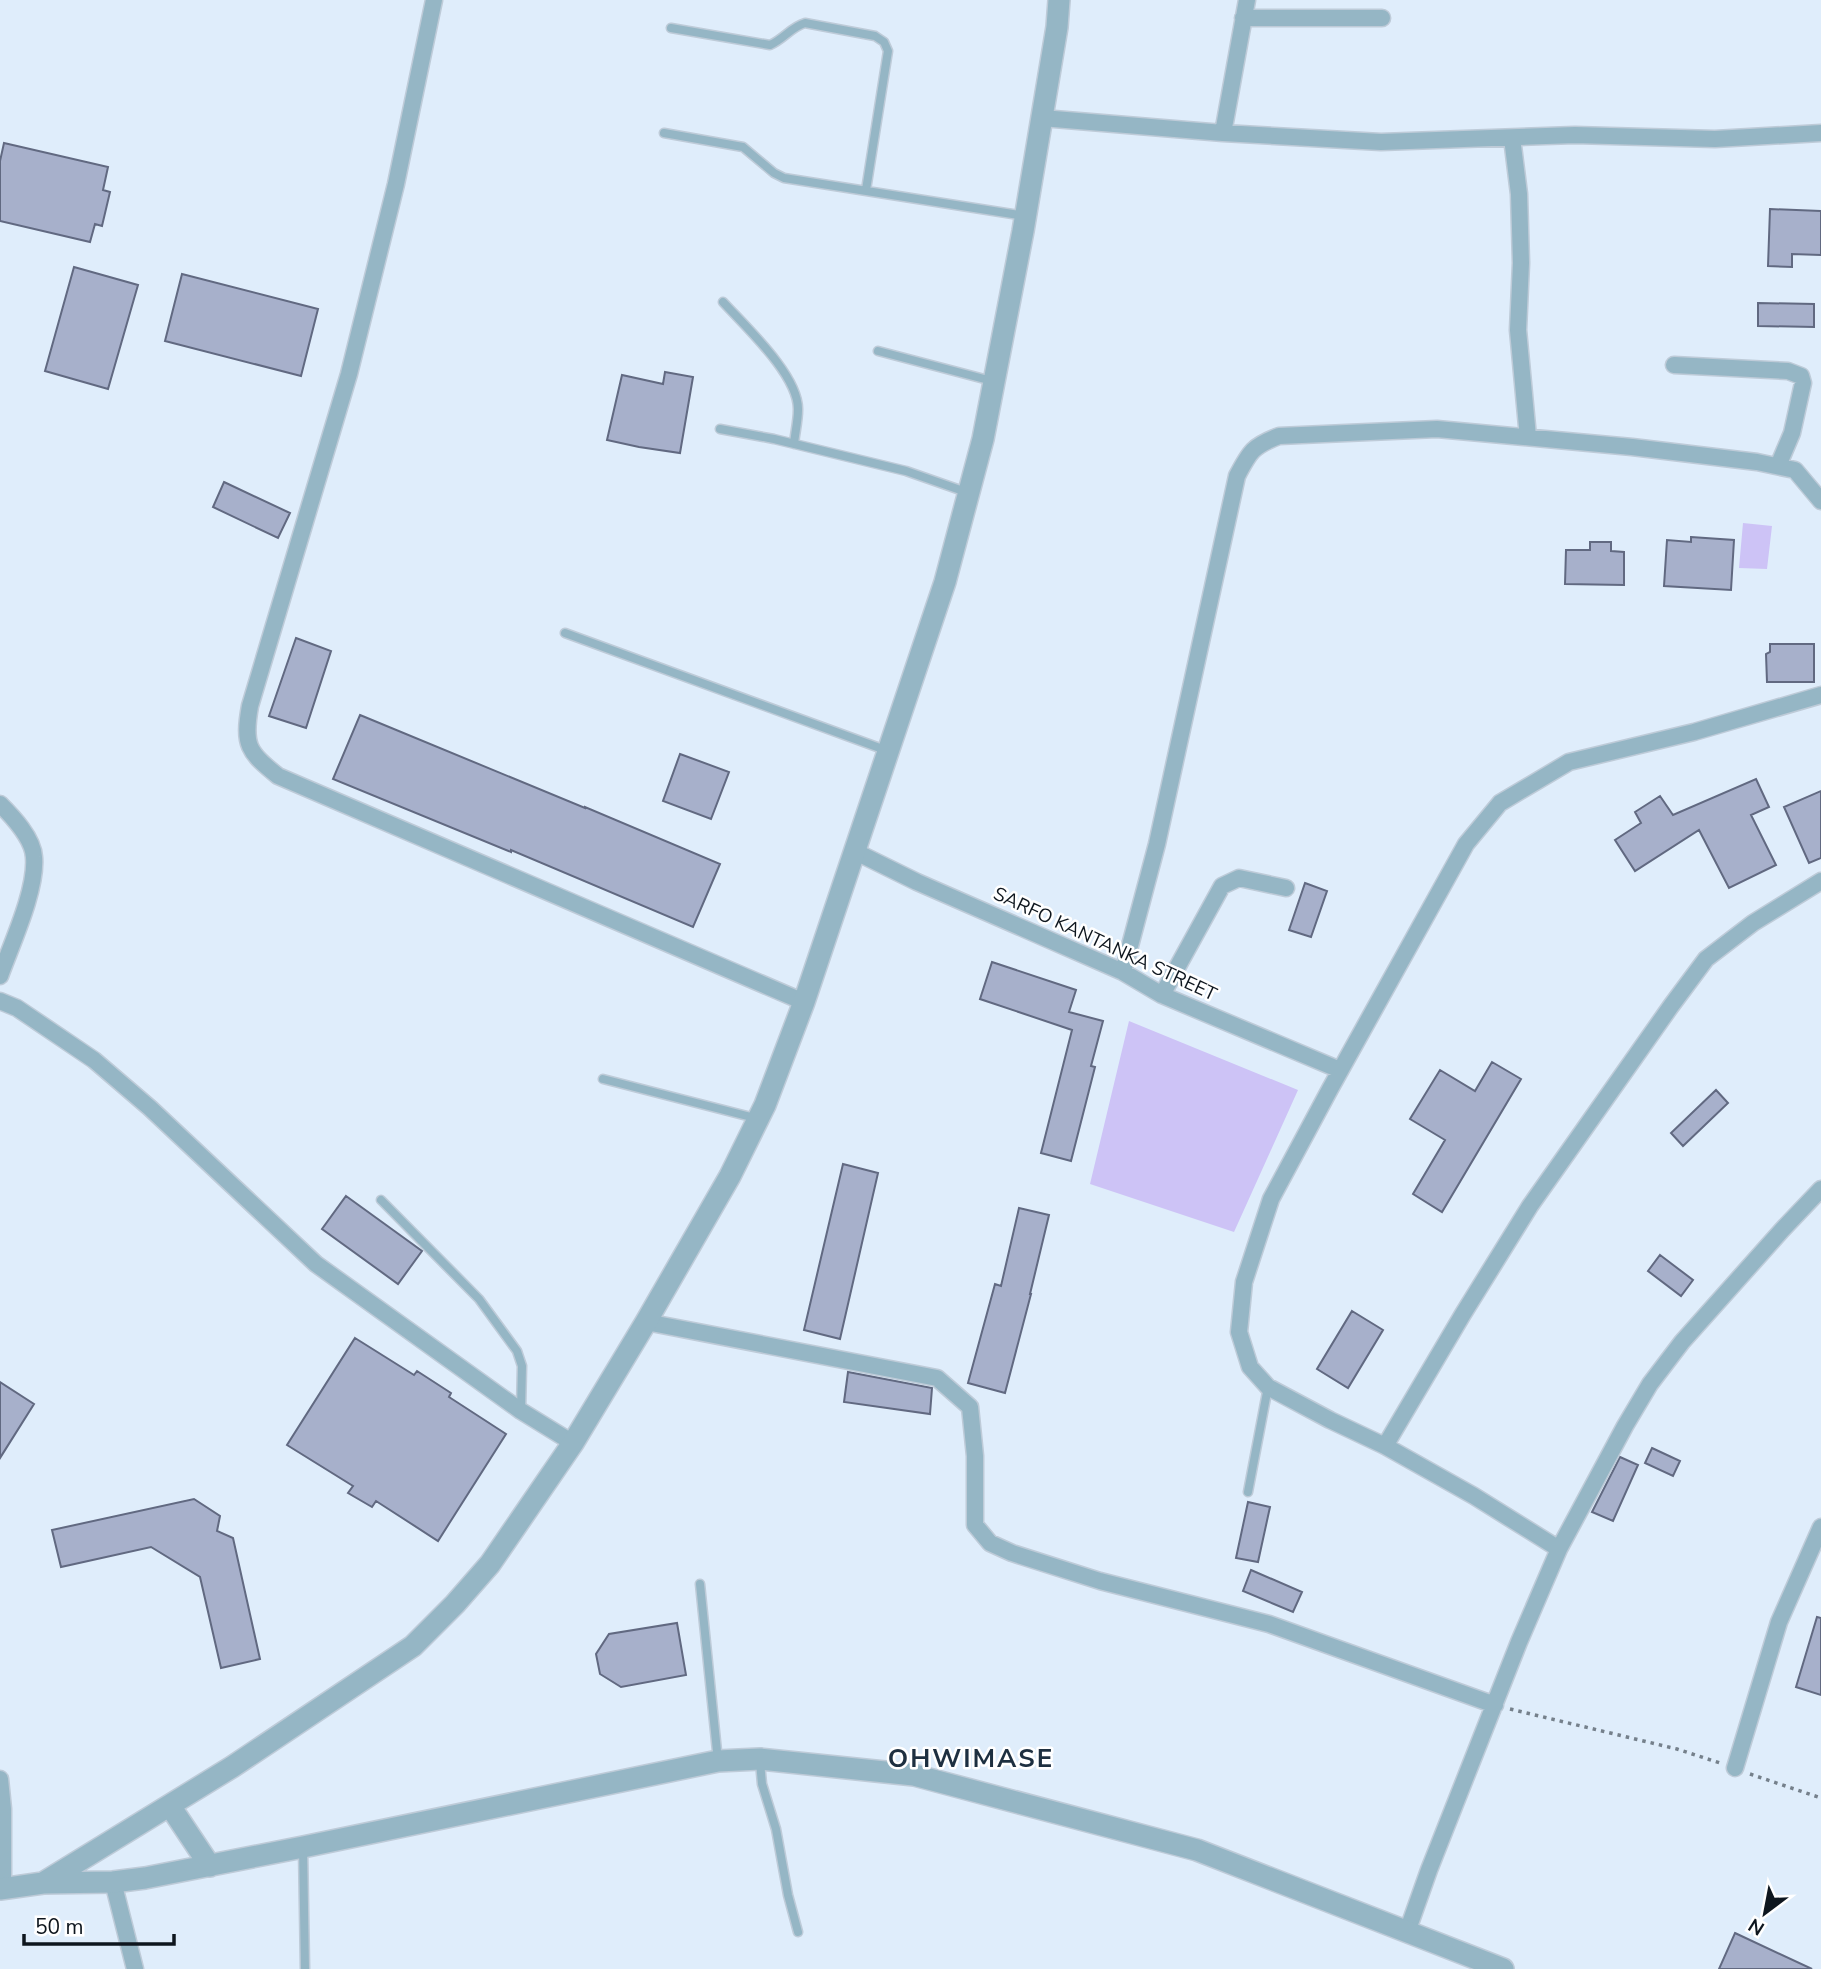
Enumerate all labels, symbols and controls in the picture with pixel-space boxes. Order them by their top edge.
street label: SARFO KANTANKA STREET [989,881,1222,1008]
district label: OHWIMASE [888,1741,1054,1776]
north arrow [1730,1878,1800,1948]
scale bar [24,1902,175,1946]
text: N [1744,1912,1769,1941]
text: 50 m [35,1913,84,1941]

